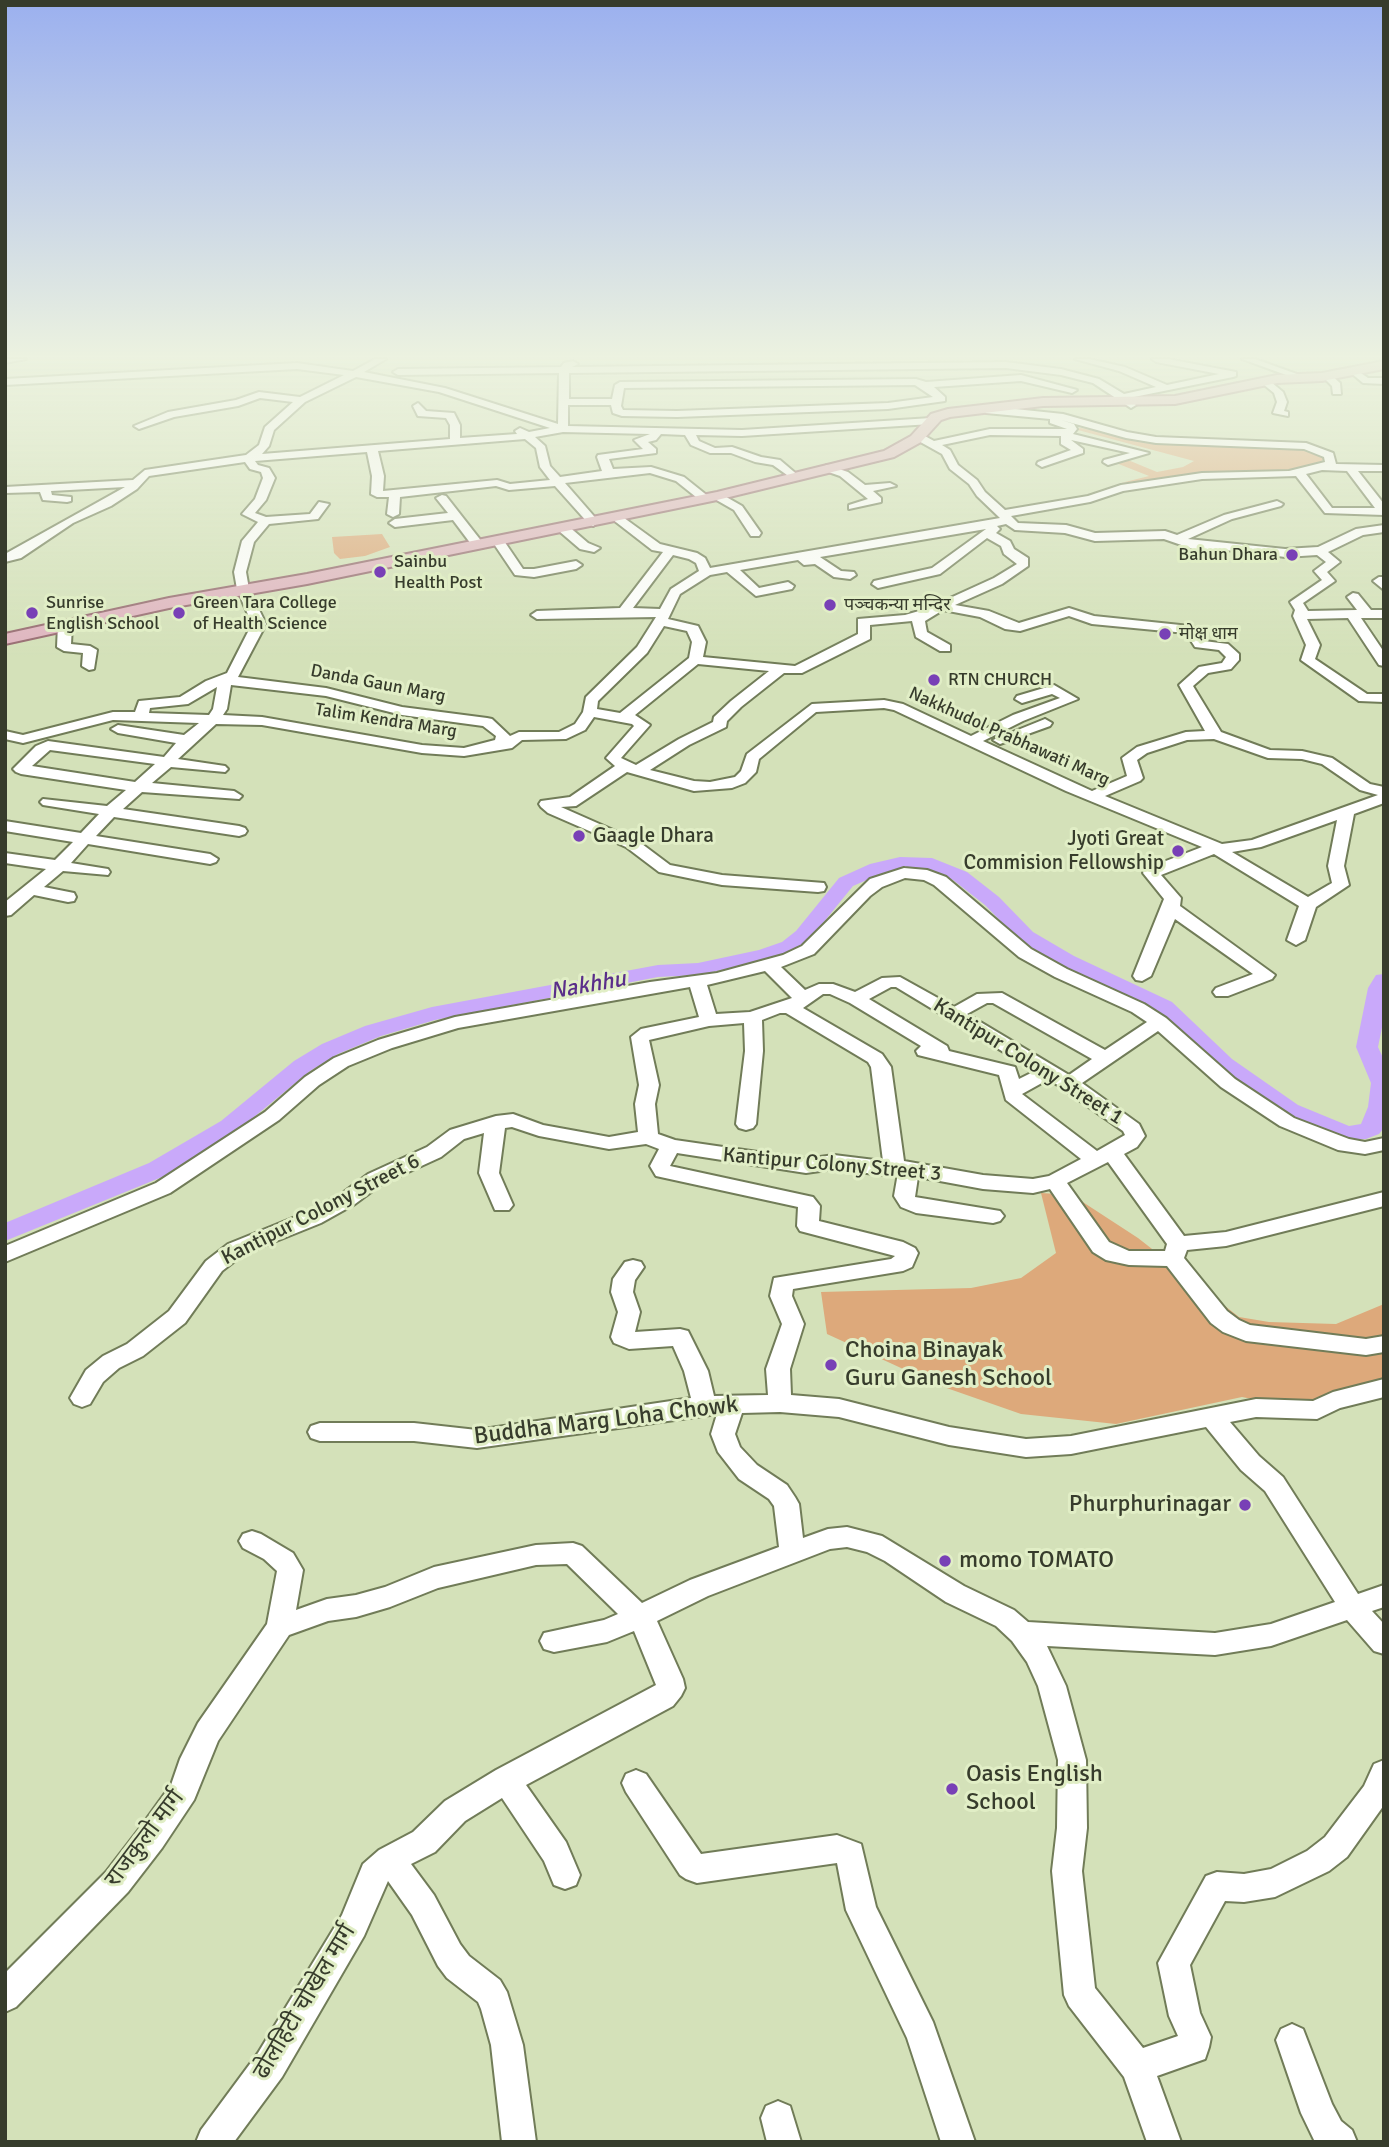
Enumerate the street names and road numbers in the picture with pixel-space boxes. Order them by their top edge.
street label: Danda Gaun Marg [309,660,447,708]
street label: Nakkhudol Prabhawati Marg [905,683,1113,791]
street label: Talim Kendra Marg [314,699,458,743]
street label: Kantipur Colony Street 1 [928,993,1128,1131]
street label: Kantipur Colony Street 3 [722,1143,942,1187]
street label: Kantipur Colony Street 6 [218,1149,424,1271]
street label: Buddha Marg Loha Chowk [472,1391,740,1451]
street label: राजकुलो मार्ग [99,1785,191,1893]
street label: ढोलहिटी चोखेल मार्ग [248,1919,362,2085]

